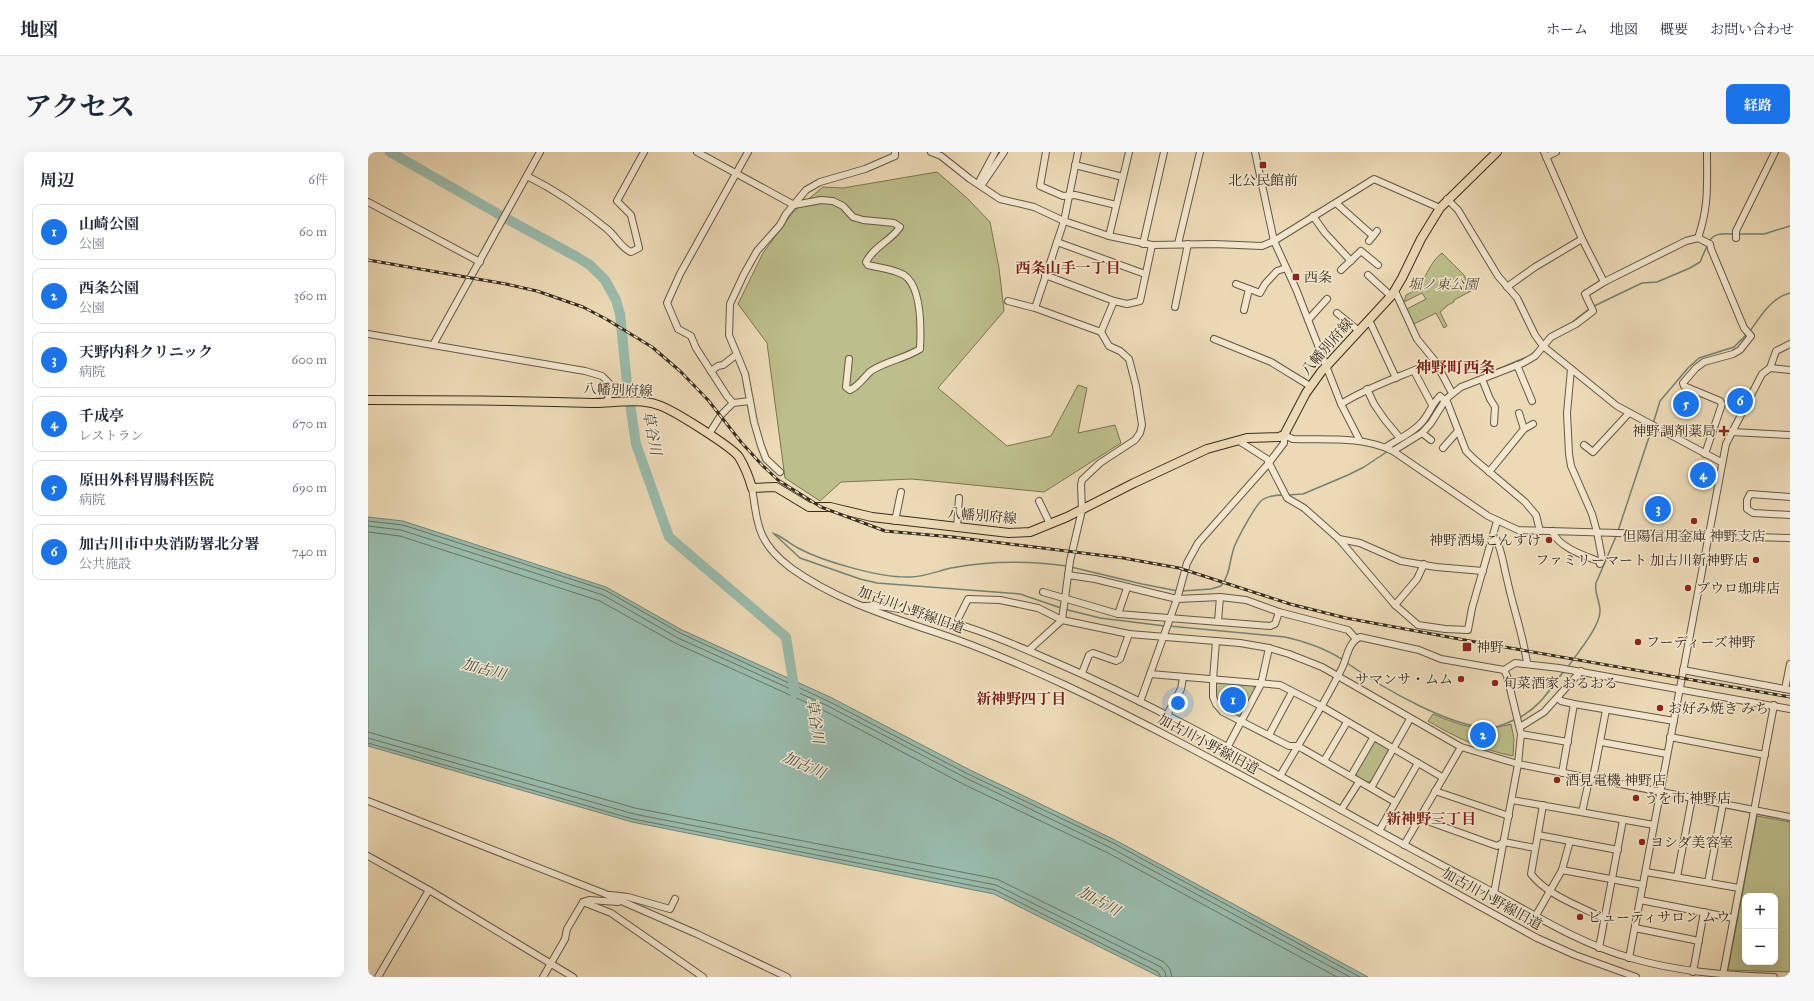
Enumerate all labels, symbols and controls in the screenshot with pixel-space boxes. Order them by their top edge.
text: 地図 [20,18,58,41]
text: ホーム [1546,21,1588,38]
text: 地図 [1610,21,1638,38]
text: 概要 [1660,21,1688,38]
text: お問い合わせ [1710,21,1794,38]
button: 経路 [1726,84,1790,124]
text: アクセス [24,89,135,124]
marker: 北公民館前 [1258,160,1268,170]
text: 周辺 [40,170,74,191]
text: 6件 [308,172,328,188]
place label: 北公民館前 [1228,172,1298,189]
text: 山崎公園 [79,215,139,233]
text: 1 [51,224,57,240]
text: 60 m [299,224,327,240]
text: 公園 [79,236,105,252]
district label: 西条山手一丁目 [1015,259,1121,277]
place label: 西条 [1304,269,1332,286]
marker: 西条 [1291,272,1301,282]
park label: 堀ノ東公園 [1408,276,1480,293]
text: 西条公園 [79,279,139,297]
text: 2 [51,288,57,304]
text: 360 m [294,288,327,304]
text: 公園 [79,300,105,316]
street label: 八幡別府線 [1298,315,1356,379]
text: 天野内科クリニック [79,343,213,361]
text: 3 [51,352,57,368]
text: 600 m [291,352,327,368]
district label: 神野町西条 [1415,358,1495,377]
text: 病院 [79,364,105,380]
street label: 八幡別府線 [583,380,653,400]
pin: 6 [1727,386,1753,416]
pin: 5 [1673,389,1699,419]
text: 千成亭 [79,407,124,425]
water label: 草谷川 [639,409,666,459]
text: 4 [50,416,58,432]
text: 670 m [292,416,327,432]
place label: 神野調剤薬局 [1632,423,1716,440]
marker: 神野調剤薬局 [1719,426,1729,436]
text: レストラン [79,428,144,444]
pin: 4 [1690,460,1716,490]
text: 原田外科胃腸科医院 [79,471,214,489]
text: 5 [51,480,57,496]
text: 690 m [292,480,327,496]
text: 病院 [79,492,105,508]
pin: 3 [1645,494,1671,524]
street label: 八幡別府線 [946,504,1018,528]
marker: 但陽信用金庫 神野支店 [1689,516,1699,526]
place label: 但陽信用金庫 神野支店 [1622,528,1766,545]
place label: 神野酒場ごんすけ [1429,532,1541,549]
text: 加古川市中央消防署北分署 [79,535,259,553]
marker: 神野酒場ごんすけ [1544,535,1554,545]
text: 6 [51,544,57,560]
text: 740 m [292,544,327,560]
place label: ファミリーマート 加古川新神野店 [1535,552,1748,569]
marker: ファミリーマート 加古川新神野店 [1751,555,1761,565]
text: 公共施設 [79,556,131,572]
place label: ブウロ珈琲店 [1696,580,1780,597]
street label: 加古川小野線旧道 [855,583,967,637]
marker: ブウロ珈琲店 [1683,583,1693,593]
place label: フーディーズ神野 [1646,634,1756,651]
marker: フーディーズ神野 [1633,637,1643,647]
place label: 神野 [1476,639,1504,656]
marker: 神野 [1461,641,1473,653]
water label: 加古川 [460,654,510,684]
place label: サマンサ・ムム [1355,671,1453,688]
marker: サマンサ・ムム [1456,674,1466,684]
place label: 旬菜酒家 おるおる [1503,675,1618,692]
marker: 旬菜酒家 おるおる [1490,678,1500,688]
pin: 1 [1220,685,1246,715]
district label: 新神野四丁目 [976,690,1066,708]
your location [1168,693,1188,713]
water label: 草谷川 [803,697,828,747]
place label: お好み焼き みち [1668,700,1769,717]
marker: お好み焼き みち [1655,703,1665,713]
street label: 加古川小野線旧道 [1155,710,1261,778]
pin: 2 [1470,720,1496,750]
water label: 加古川 [780,748,830,783]
place label: 酒見電機 神野店 [1565,772,1666,789]
marker: 酒見電機 神野店 [1552,775,1562,785]
place label: うを市 神野店 [1644,790,1731,807]
marker: うを市 神野店 [1631,793,1641,803]
district label: 新神野三丁目 [1386,810,1476,828]
place label: ヨシダ美容室 [1650,834,1733,851]
marker: ヨシダ美容室 [1637,837,1647,847]
street label: 加古川小野線旧道 [1439,864,1545,934]
water label: 加古川 [1075,882,1125,921]
map controls [1742,893,1778,965]
button: + [1742,893,1778,929]
place label: ビューティサロン ムウ [1588,909,1730,926]
marker: ビューティサロン ムウ [1575,912,1585,922]
button: − [1742,929,1778,965]

